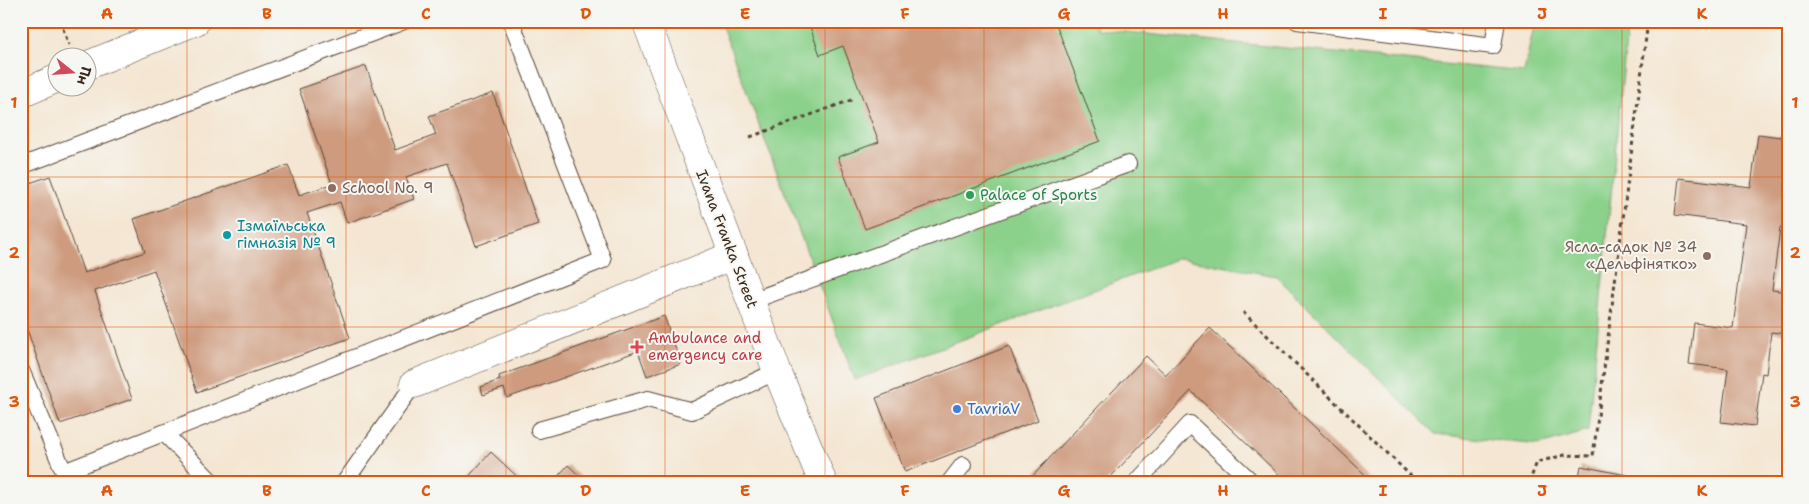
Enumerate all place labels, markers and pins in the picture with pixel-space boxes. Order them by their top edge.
place label: School No. 9 [342,178,433,198]
marker: School No. 9 [326,182,338,194]
place label: Palace of Sports [980,185,1097,205]
marker: Palace of Sports [964,189,976,201]
place label: Ізмаїльська гімназія № 9 [237,216,336,253]
marker: Ізмаїльська гімназія № 9 [221,229,233,241]
place label: Ясла-садок № 34 «Дельфінятко» [1565,237,1697,274]
marker: Ясла-садок № 34 «Дельфінятко» [1701,250,1713,262]
place label: Ambulance and emergency care [648,328,762,365]
marker: Ambulance and emergency care [630,340,644,354]
place label: TavriaV [967,399,1020,419]
marker: TavriaV [951,403,963,415]

